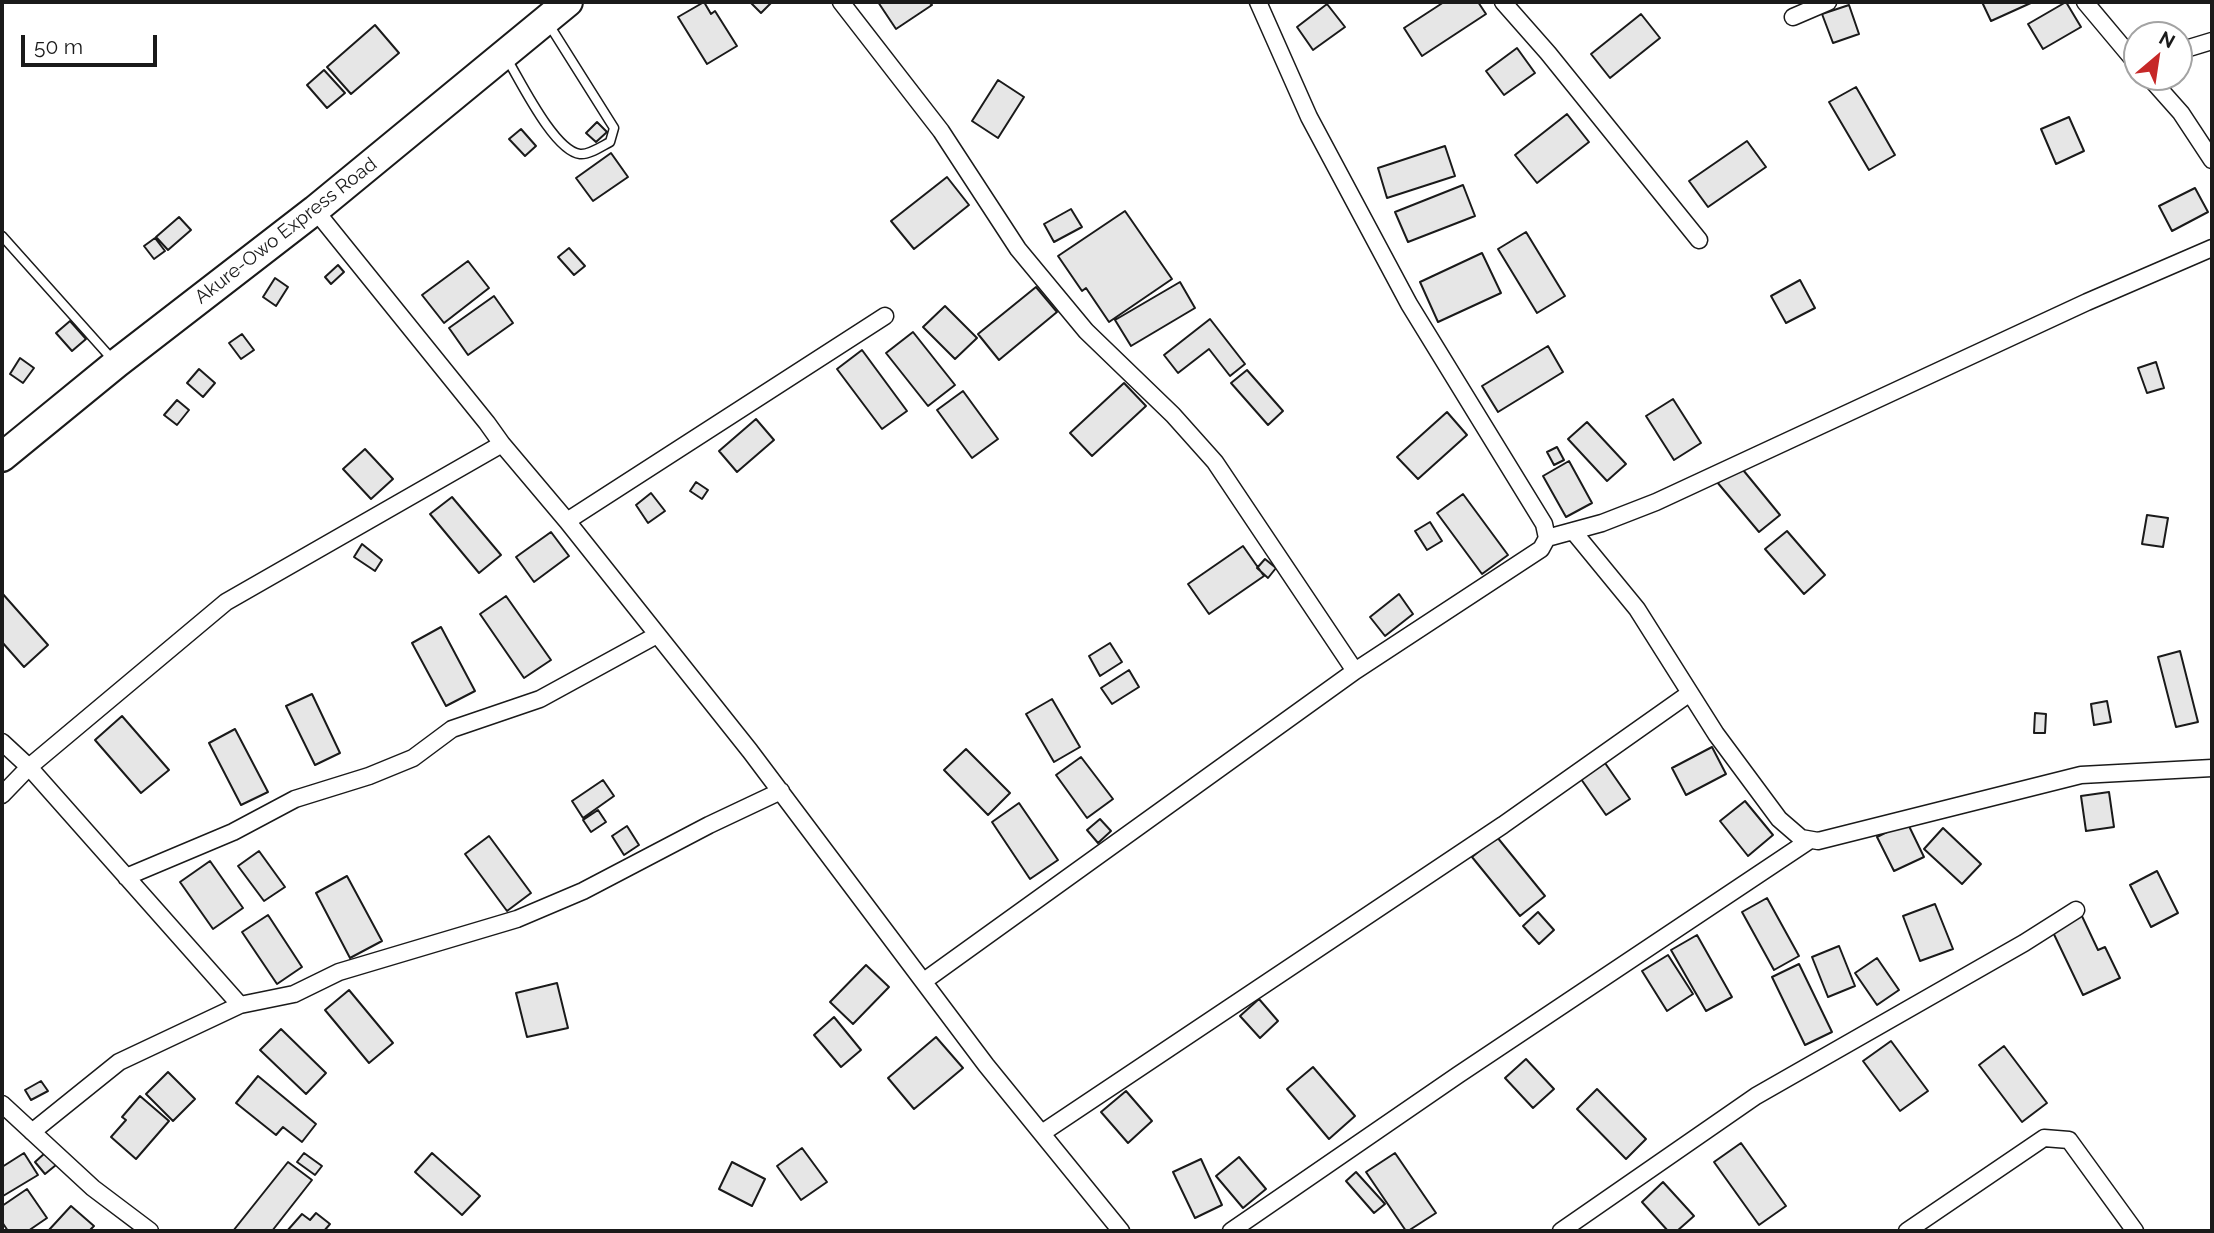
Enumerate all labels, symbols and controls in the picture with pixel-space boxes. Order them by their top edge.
scale bar [24,21,161,65]
north arrow [2123,21,2193,91]
text: N [2156,26,2179,53]
text: 50 m [34,34,83,59]
street label: Akure-Owo Express Road [191,153,381,309]

